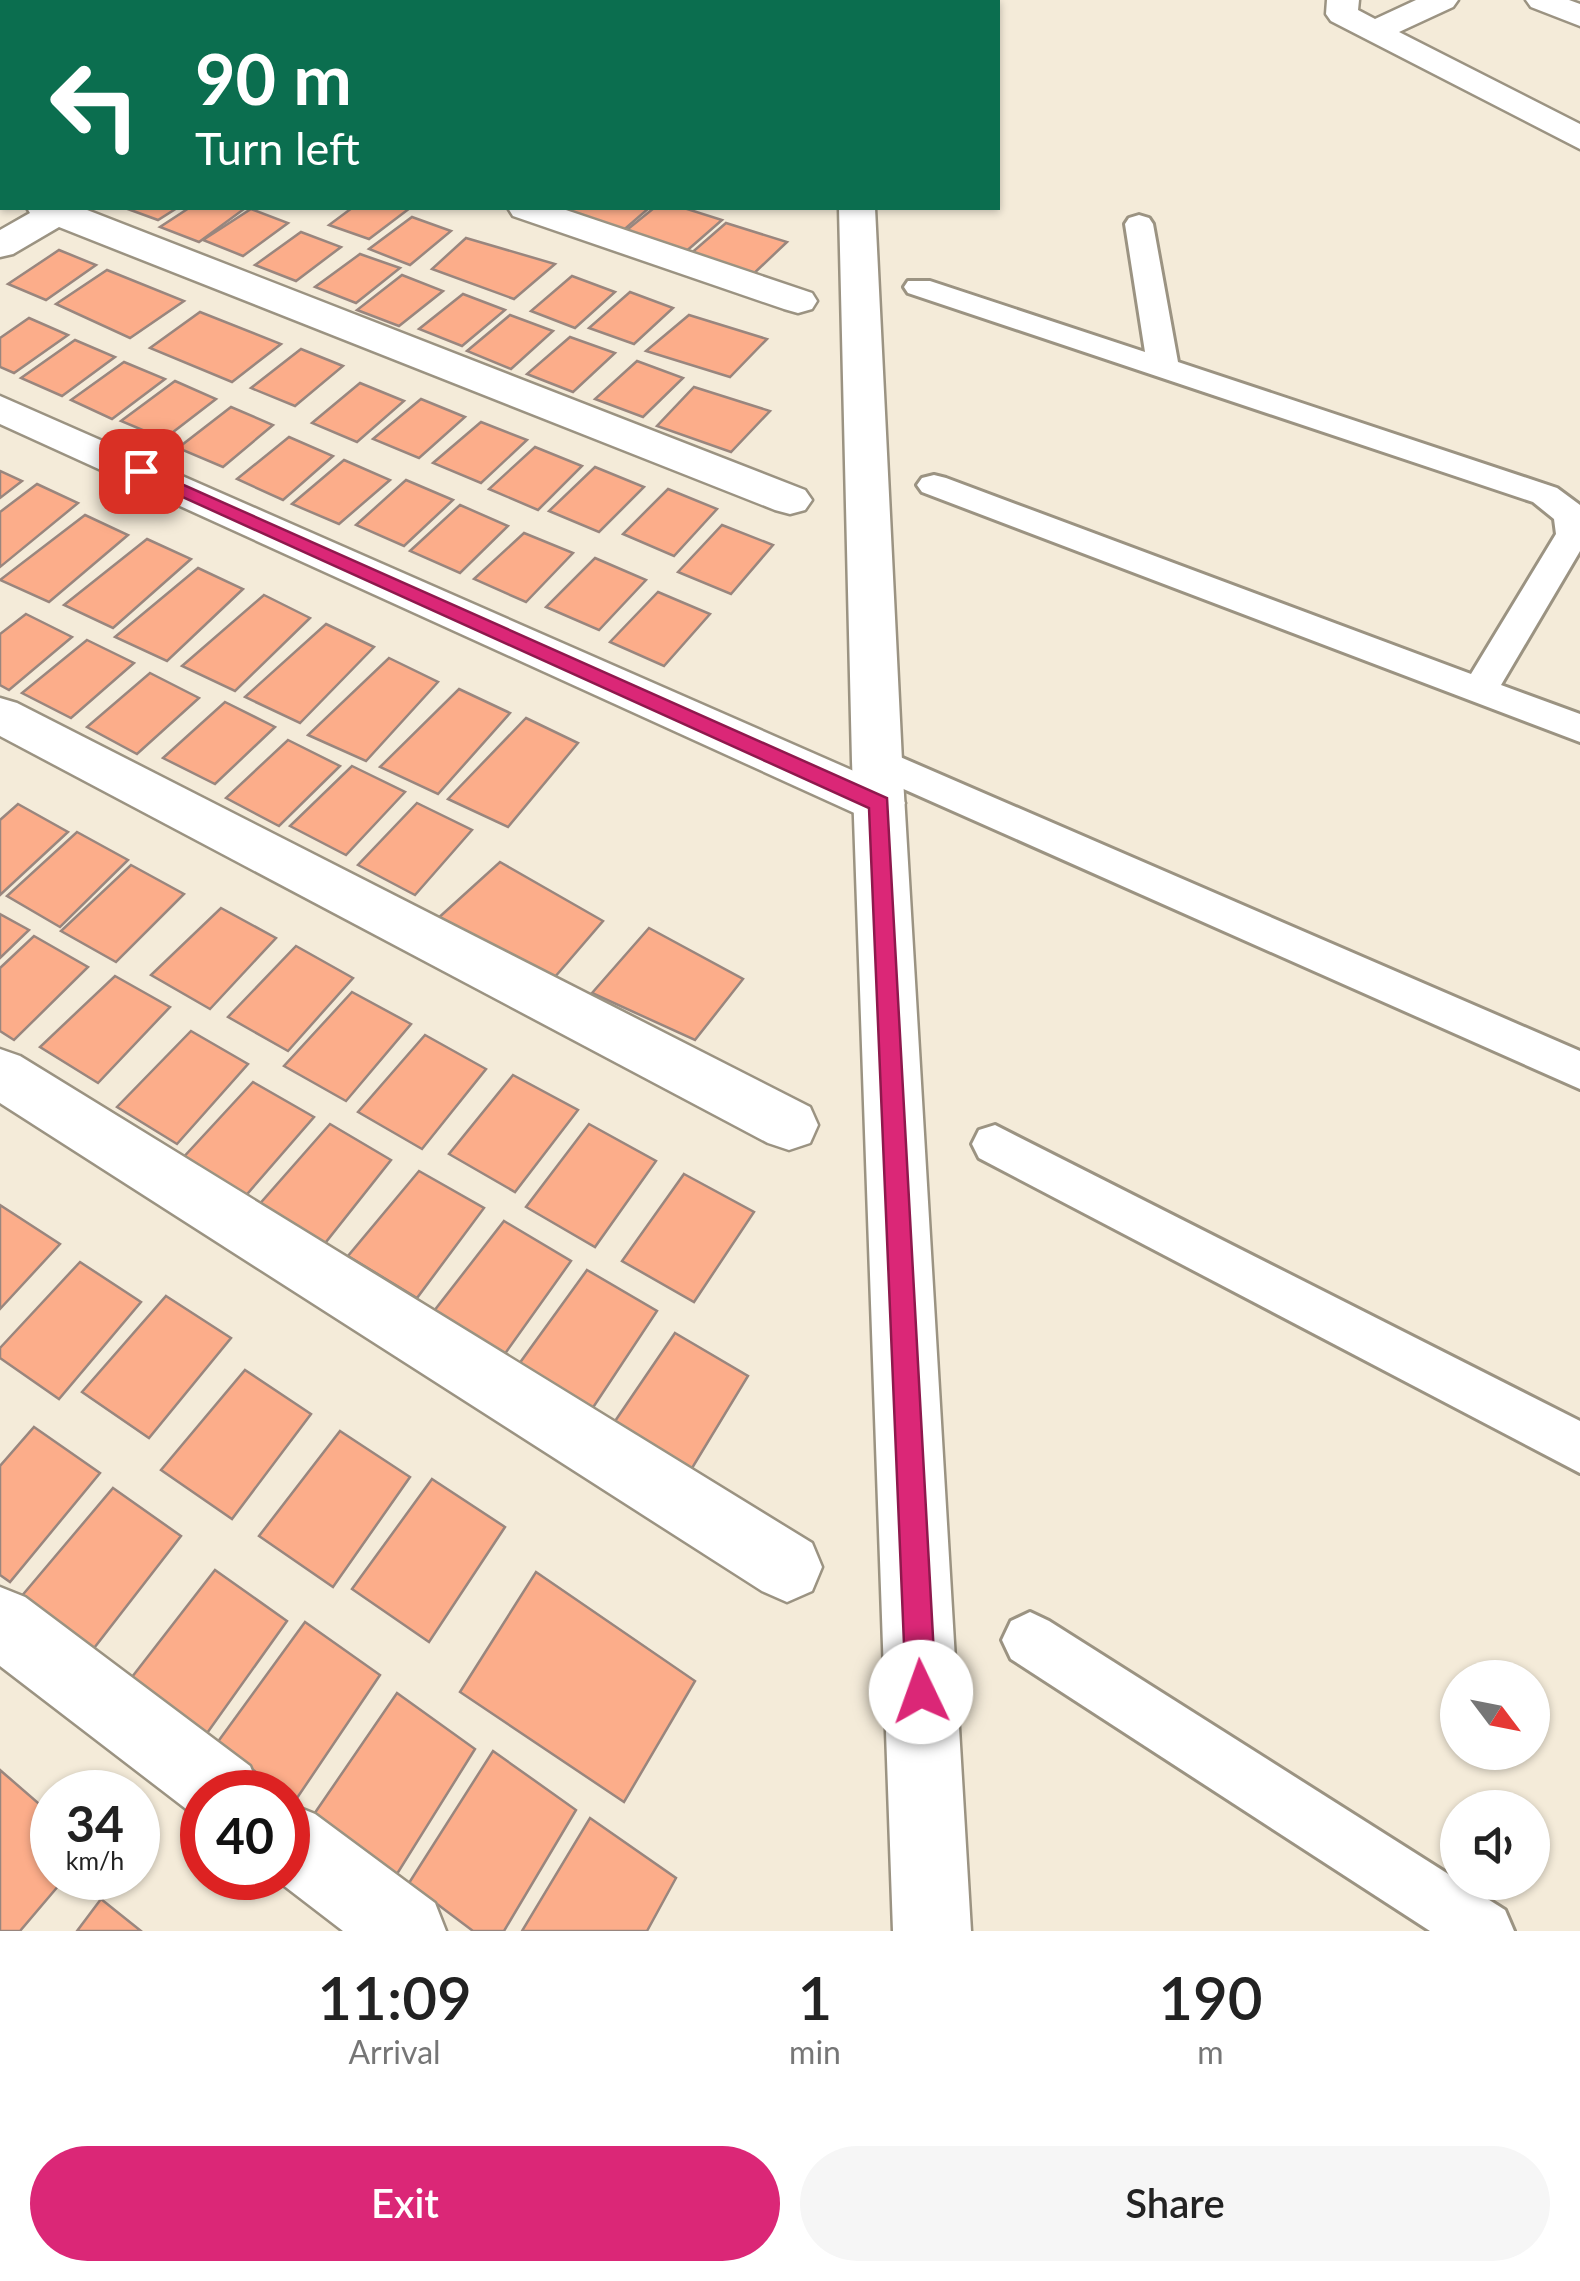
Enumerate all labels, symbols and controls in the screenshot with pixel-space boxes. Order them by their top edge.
text: 90 m [195,36,352,120]
icon: left [30,40,160,170]
text: Turn left [195,121,360,175]
pin [99,429,184,514]
icon: arrive [114,444,169,499]
position arrow [869,1640,973,1744]
north arrow [1440,1660,1550,1770]
map controls [1440,1660,1550,1900]
speed limit sign: 40 [180,1770,310,1900]
button: sound [1440,1790,1550,1900]
text: 34 [66,1793,124,1853]
text: km/h [66,1845,124,1875]
text: 11:09 [317,1961,472,2033]
text: 1 [798,1961,832,2033]
text: 190 [1158,1961,1263,2033]
text: Arrival [348,2032,441,2071]
text: min [789,2032,841,2071]
text: m [1197,2032,1224,2071]
button: Exit [30,2146,780,2261]
button: Share [800,2146,1550,2261]

